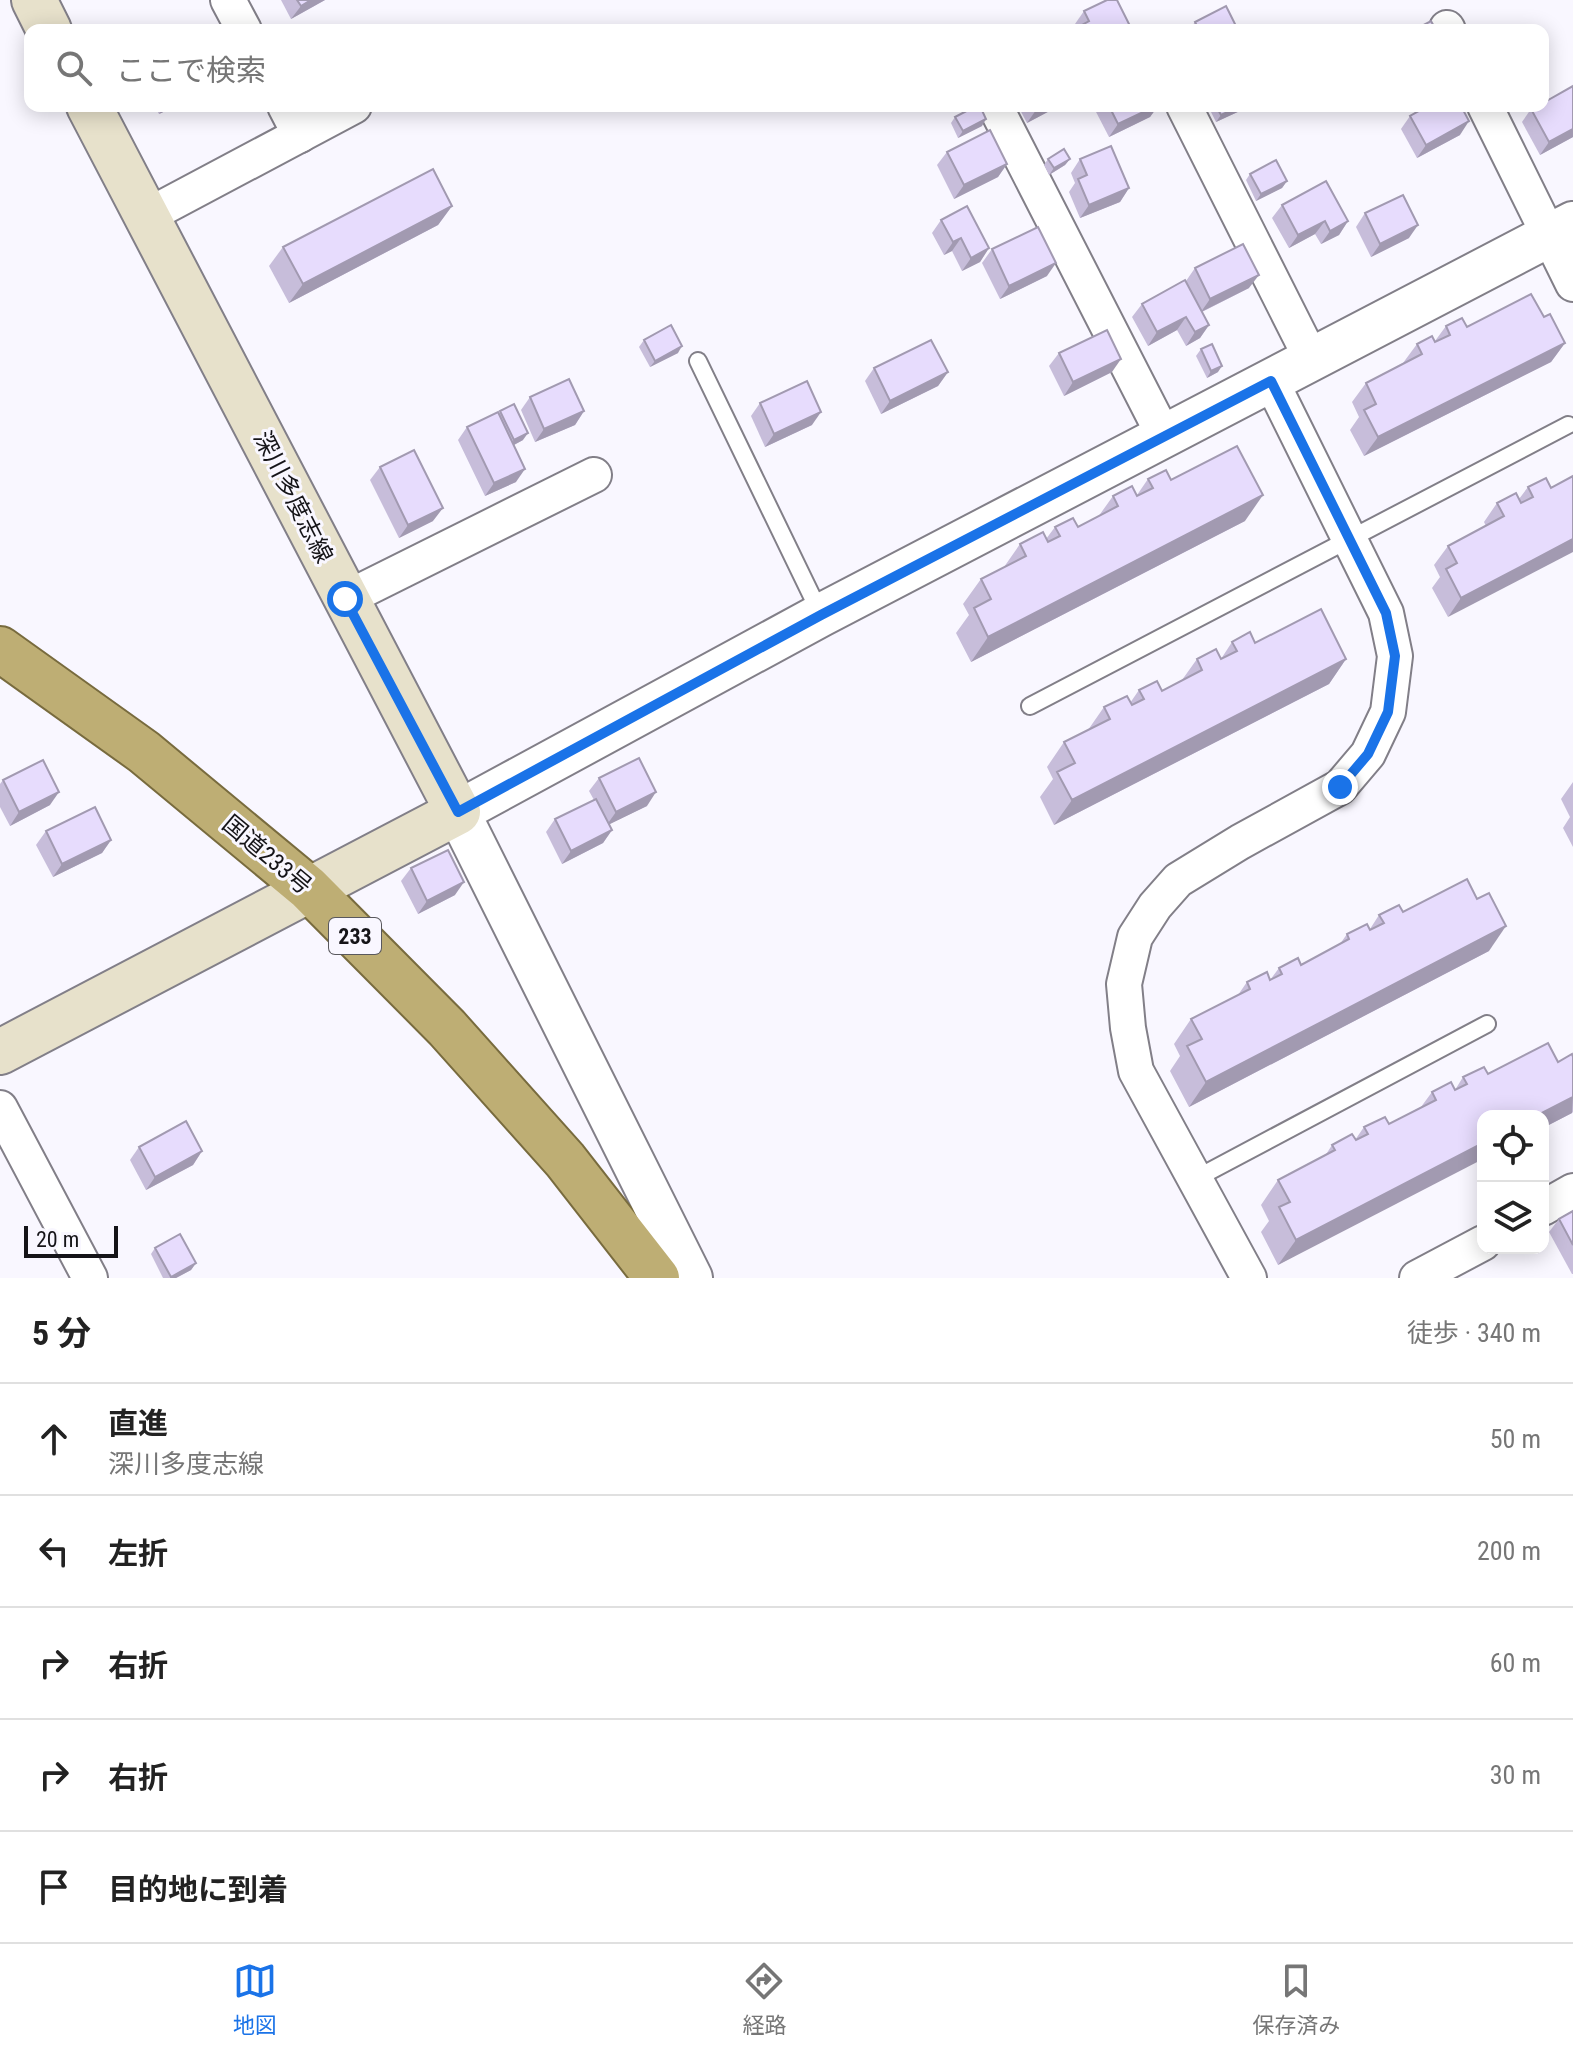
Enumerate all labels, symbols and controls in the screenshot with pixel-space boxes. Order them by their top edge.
search box [24,24,1549,112]
icon: search [52,46,96,90]
text: ここで検索 [116,53,266,88]
street label: 深川多度志線 [248,426,338,568]
route start [327,581,363,617]
route end [1322,769,1358,805]
street label: 国道233号 [217,810,317,900]
road number: 233 [329,918,381,954]
map controls [1477,1110,1549,1254]
button: locate [1477,1110,1549,1182]
button: layers [1477,1182,1549,1254]
scale bar [24,1222,118,1258]
text: 20 m [36,1227,79,1252]
text: 5 分 [32,1313,91,1353]
text: 徒歩 · 340 m [1407,1318,1541,1348]
text: 直進 [108,1406,168,1441]
icon: ahead [32,1417,76,1461]
text: 50 m [1490,1424,1541,1454]
text: 深川多度志線 [108,1449,264,1479]
icon: left [32,1529,76,1573]
text: 左折 [108,1536,168,1571]
text: 200 m [1477,1536,1541,1566]
icon: right [32,1641,76,1685]
text: 右折 [108,1648,168,1683]
text: 60 m [1490,1648,1541,1678]
icon: right [32,1753,76,1797]
text: 右折 [108,1760,168,1795]
text: 30 m [1490,1760,1541,1790]
icon: arrive [32,1865,76,1909]
text: 目的地に到着 [108,1872,288,1907]
tab: 地図 [233,1959,277,2039]
tab: 経路 [742,1959,786,2039]
tab: 保存済み [1252,1959,1340,2039]

